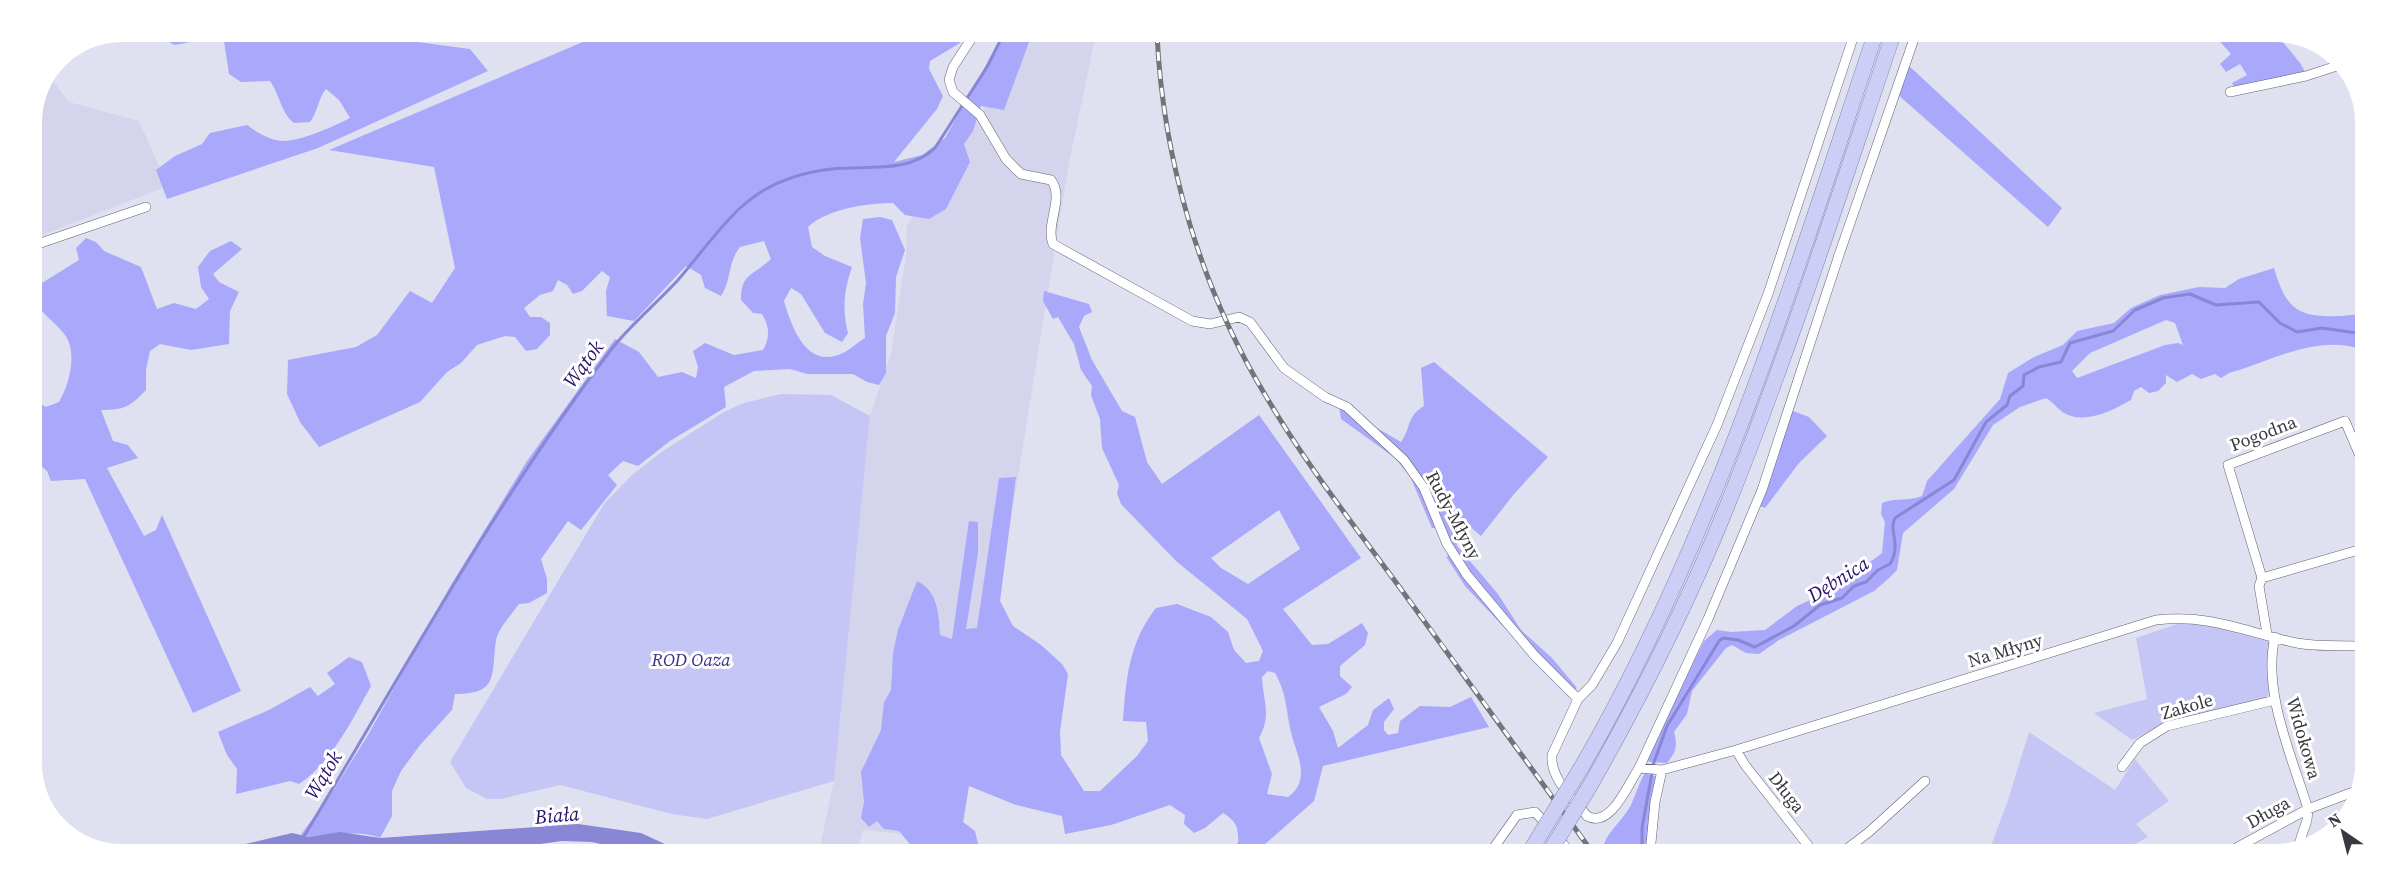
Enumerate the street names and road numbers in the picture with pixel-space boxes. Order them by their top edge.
street label: Pogodna [2226,409,2301,457]
street label: Rudy-Młyny [1420,467,1488,564]
street label: Na Młyny [1965,627,2046,673]
street label: Zakole [2158,687,2216,725]
street label: Widokowa [2280,694,2328,783]
street label: Długa [1763,766,1812,819]
street label: Długa [2242,789,2295,834]

